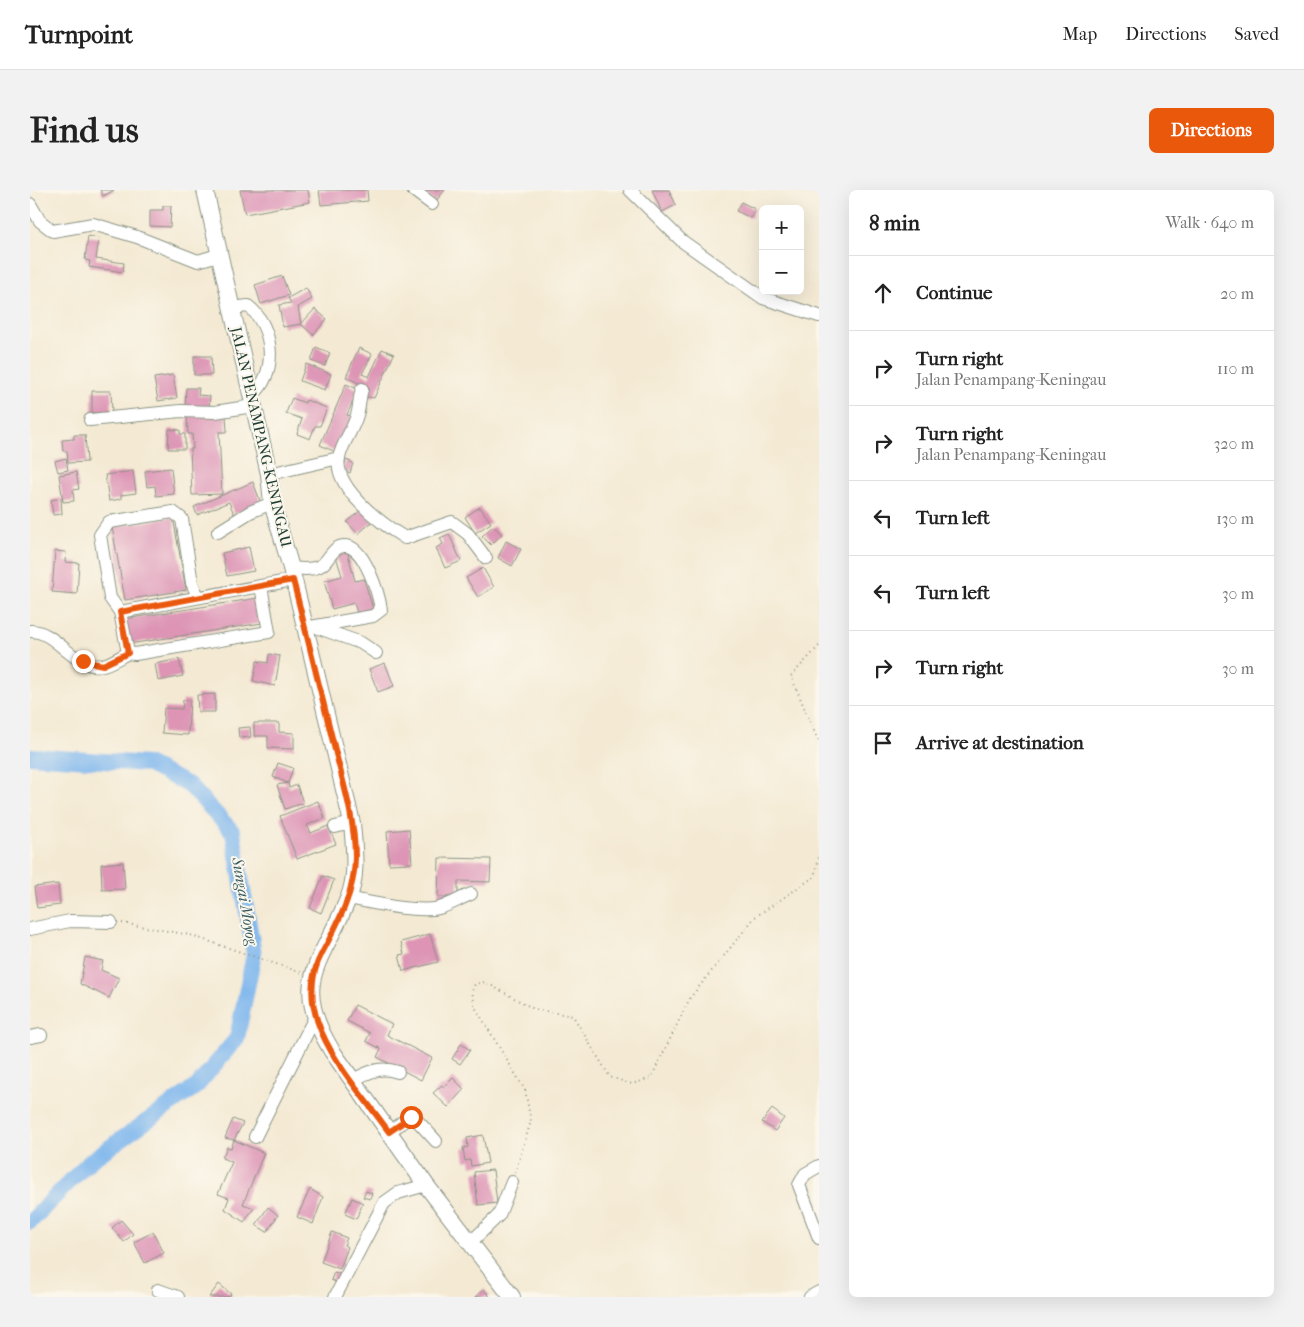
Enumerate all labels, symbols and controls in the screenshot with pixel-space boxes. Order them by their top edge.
text: Turnpoint [25,21,133,49]
text: Map [1063,24,1097,45]
text: Directions [1125,24,1206,45]
text: Saved [1234,24,1279,45]
button: Directions [1149,108,1274,153]
text: Find us [30,110,139,151]
map controls [759,205,804,295]
button: + [759,205,804,250]
text: 8 min [869,211,920,235]
text: Walk · 640 m [1166,213,1254,232]
button: − [759,250,804,295]
icon: ahead [869,279,897,307]
text: Continue [916,282,992,304]
text: 20 m [1220,284,1254,303]
street label: JALAN PENAMPANG-KENINGAU [227,324,295,549]
text: Turn right [916,348,1003,370]
icon: right [869,354,897,382]
text: 110 m [1217,359,1254,378]
text: Jalan Penampang-Keningau [916,370,1106,389]
text: Turn right [916,423,1003,445]
icon: right [869,429,897,457]
text: 320 m [1214,434,1254,453]
text: Jalan Penampang-Keningau [916,445,1106,464]
icon: left [869,504,897,532]
text: Turn left [916,507,990,529]
text: 130 m [1216,509,1254,528]
icon: left [869,579,897,607]
text: Turn left [916,582,990,604]
text: 30 m [1222,584,1254,603]
route end [72,650,95,673]
icon: right [869,654,897,682]
text: Turn right [916,657,1003,679]
text: 30 m [1222,659,1254,678]
icon: arrive [869,729,897,757]
text: Arrive at destination [916,732,1084,754]
water label: Sungai Moyog [228,855,262,947]
route start [400,1106,423,1129]

